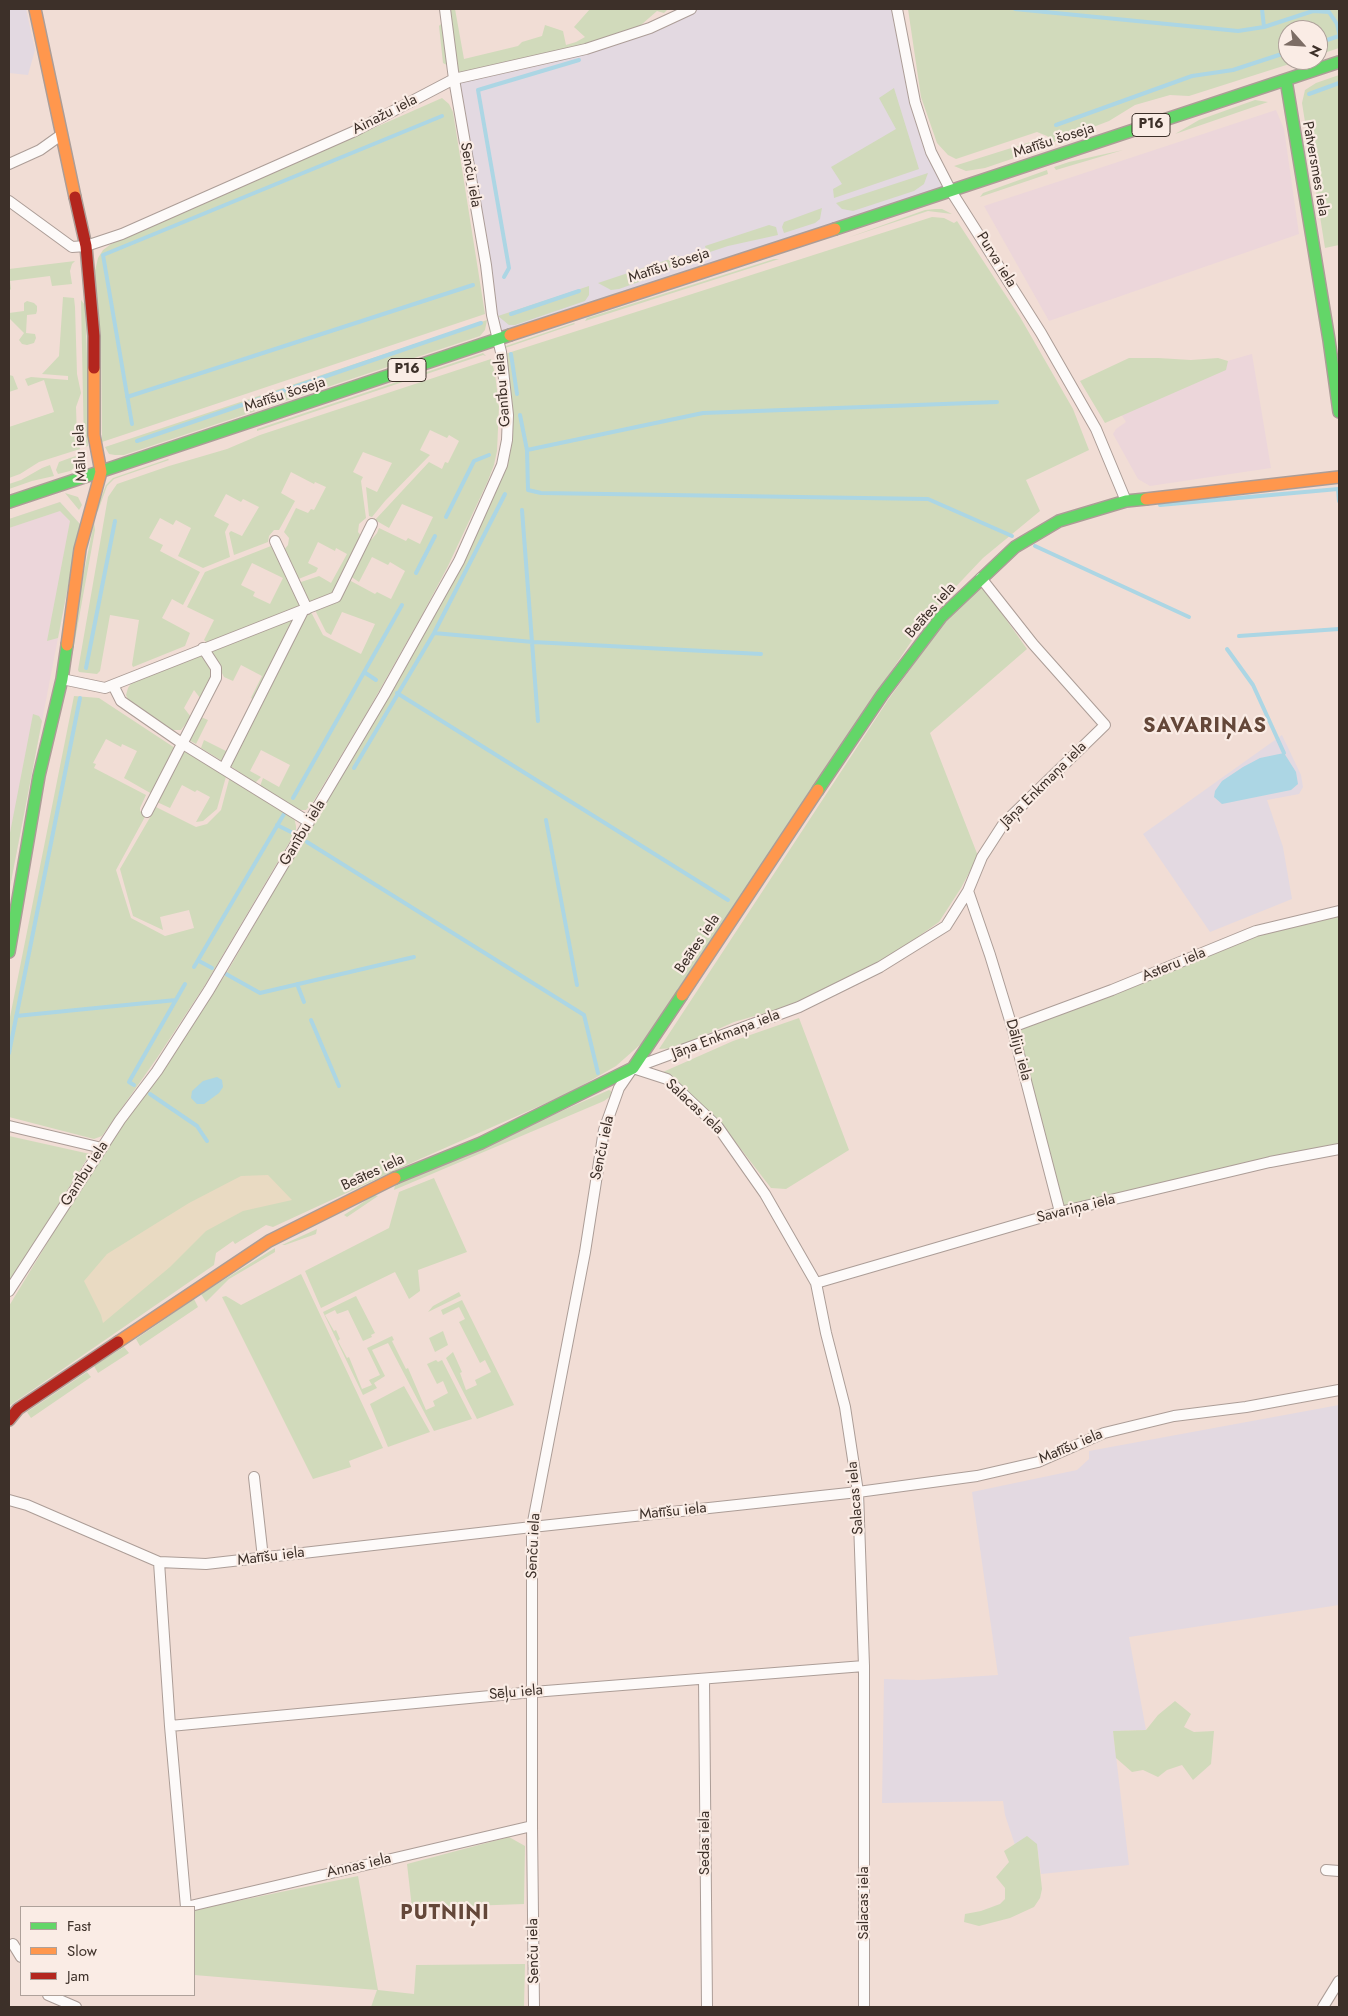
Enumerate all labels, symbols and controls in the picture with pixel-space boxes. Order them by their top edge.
north arrow [1278,20,1328,70]
text: N [1304,42,1327,61]
street label: Ainažu iela [350,91,420,139]
road number: P16 [1132,114,1170,136]
street label: Matīšu šoseja [1011,119,1097,163]
street label: Patversmes iela [1298,120,1332,218]
street label: Senču iela [455,141,485,209]
street label: Purva iela [972,229,1020,291]
street label: Matīšu šoseja [626,244,712,288]
street label: Ganību iela [491,352,515,428]
road number: P16 [388,358,426,382]
street label: Matīšu šoseja [242,373,328,417]
street label: Mālu iela [71,424,91,482]
street label: Beātes iela [902,580,960,642]
district label: SAVARIŅAS [1142,715,1268,739]
street label: Jāņa Enkmaņa iela [997,738,1091,832]
street label: Ganību iela [276,797,330,869]
street label: Beātes iela [672,911,724,977]
street label: Asteru iela [1140,944,1208,986]
street label: Jāņa Enkmaņa iela [670,1006,782,1064]
street label: Dāliju iela [1001,1017,1035,1083]
street label: Salacas iela [661,1075,727,1139]
street label: Senču iela [587,1114,619,1182]
street label: Ganību iela [57,1138,113,1210]
street label: Beātes iela [339,1151,407,1195]
street label: Savariņa iela [1035,1191,1117,1227]
street label: Matīšu iela [1036,1426,1106,1468]
street label: Salacas iela [844,1461,868,1535]
street label: Matīšu iela [638,1500,708,1524]
street label: Senču iela [523,1513,545,1579]
street label: Matīšu iela [236,1544,306,1570]
street label: Sēļu iela [488,1682,544,1704]
street label: Sedas iela [696,1811,714,1875]
street label: Annas iela [325,1850,393,1882]
street label: Salacas iela [855,1866,873,1940]
district label: PUTNIŅI [399,1902,491,1926]
legend [20,1906,195,1996]
text: Fast [67,1915,91,1937]
street label: Senču iela [524,1918,544,1984]
text: Slow [67,1940,97,1962]
text: Jam [67,1965,90,1987]

